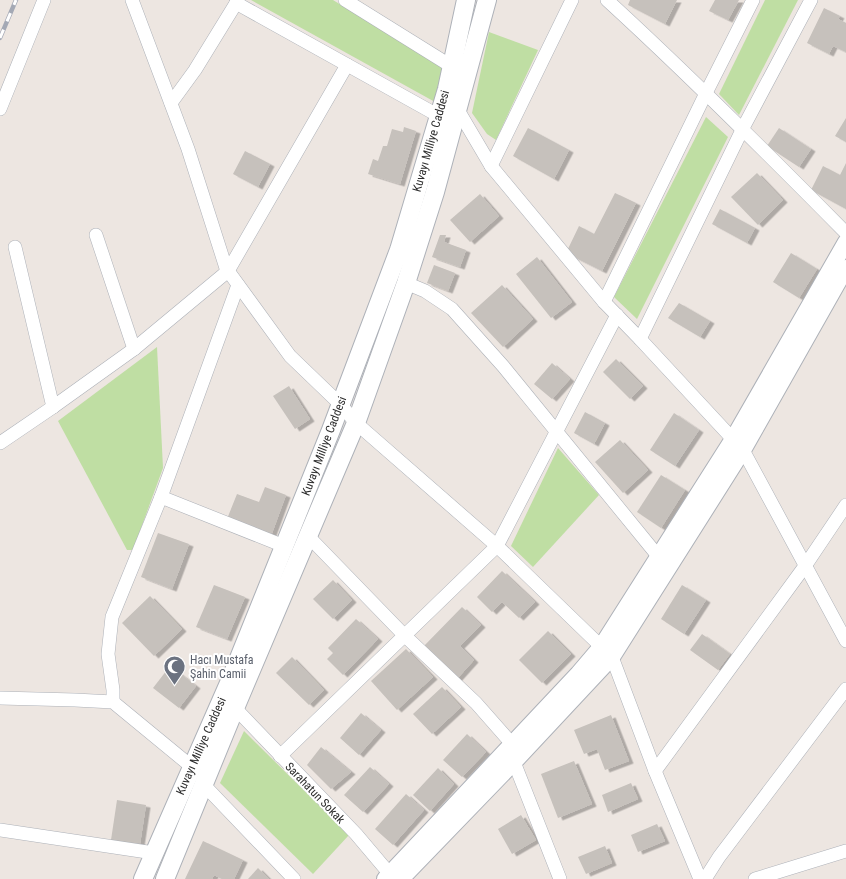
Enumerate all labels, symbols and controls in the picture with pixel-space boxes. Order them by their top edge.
street label: Kuvayı Milliye Caddesi [410,89,452,193]
street label: Kuvayı Milliye Caddesi [299,394,349,498]
place label: Hacı Mustafa Şahin Camii [190,653,254,681]
mosque icon: Hacı Mustafa Şahin Camii [161,654,187,687]
street label: Kuvayı Milliye Caddesi [173,695,229,797]
street label: Sarahatun Sokak [282,760,348,827]

